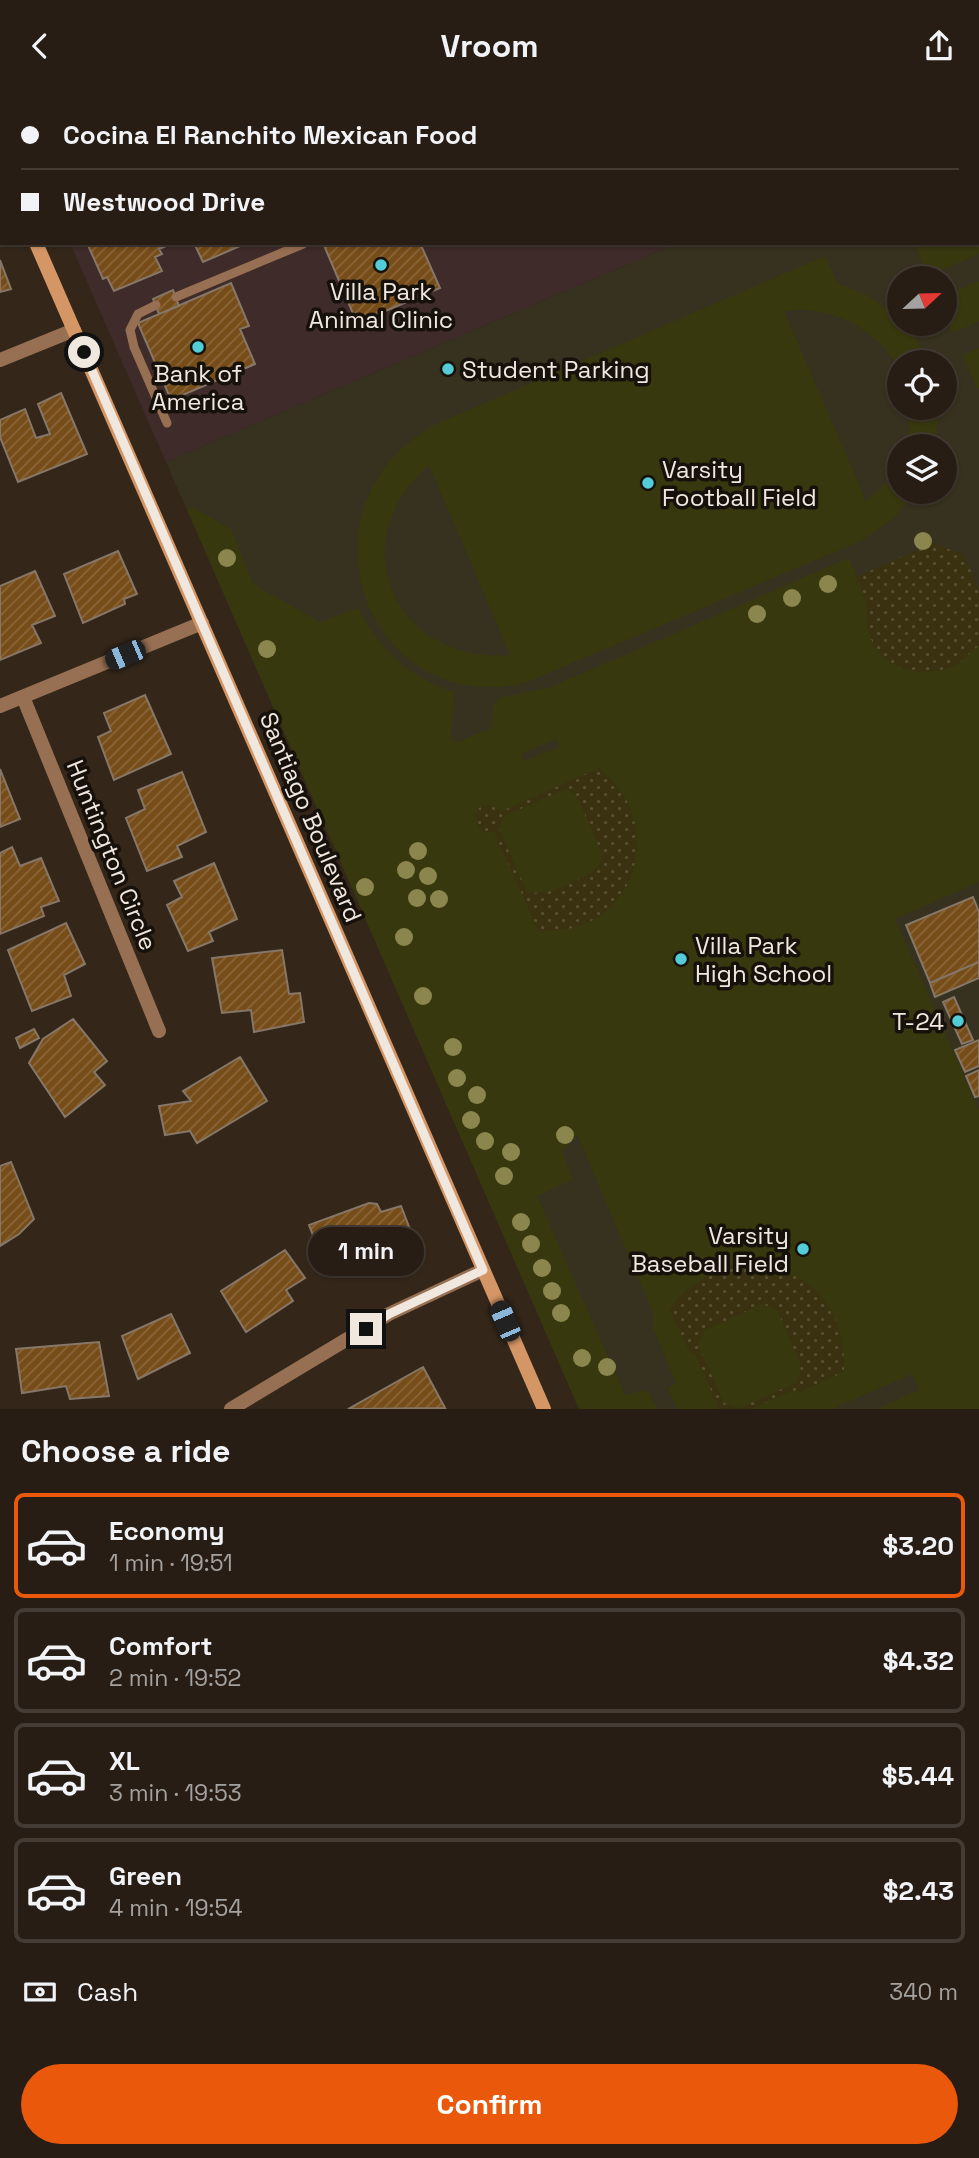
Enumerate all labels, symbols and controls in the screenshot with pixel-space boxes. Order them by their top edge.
text: Vroom [440,26,539,66]
icon: back [21,27,59,65]
icon: share [920,27,958,65]
text: Cocina El Ranchito Mexican Food [63,118,477,152]
text: Westwood Drive [63,185,265,219]
marker: Villa Park Animal Clinic [373,257,389,273]
north arrow [887,266,957,336]
map controls [887,266,957,504]
place label: Villa Park Animal Clinic [309,276,453,335]
route start [68,336,100,368]
marker: Bank of America [190,339,206,355]
button: locate [887,350,957,420]
place label: Student Parking [462,354,650,385]
place label: Bank of America [151,358,245,417]
marker: Student Parking [440,361,456,377]
button: layers [887,434,957,504]
place label: Varsity Football Field [662,454,817,513]
marker: Varsity Football Field [640,475,656,491]
car [102,637,149,673]
street label: Santiago Boulevard [253,707,369,927]
street label: Huntington Circle [60,755,164,955]
place label: Villa Park High School [695,930,832,989]
marker: Villa Park High School [673,951,689,967]
place label: T-24 [892,1006,944,1037]
marker: T-24 [950,1013,966,1029]
place label: Varsity Baseball Field [631,1220,789,1279]
callout: 1 min [308,1227,424,1277]
text: 1 min [338,1236,394,1266]
marker: Varsity Baseball Field [795,1241,811,1257]
car [488,1298,523,1344]
route end [350,1313,382,1345]
text: Choose a ride [21,1431,231,1471]
icon: car [25,1514,88,1577]
text: Economy [109,1514,225,1548]
text: $3.20 [882,1529,954,1563]
text: 1 min · 19:51 [109,1548,233,1578]
icon: car [25,1629,88,1692]
text: Comfort [109,1629,212,1663]
text: $4.32 [883,1644,954,1678]
text: 2 min · 19:52 [109,1663,241,1693]
icon: car [25,1744,88,1807]
text: XL [109,1744,140,1778]
text: $5.44 [882,1759,954,1793]
text: 3 min · 19:53 [109,1778,242,1808]
icon: car [25,1859,88,1922]
text: Green [109,1859,182,1893]
text: $2.43 [883,1874,954,1908]
text: 4 min · 19:54 [109,1893,243,1923]
icon: cash [21,1973,59,2011]
text: Cash [77,1975,138,2009]
text: 340 m [889,1977,958,2007]
button: Confirm [21,2064,958,2144]

